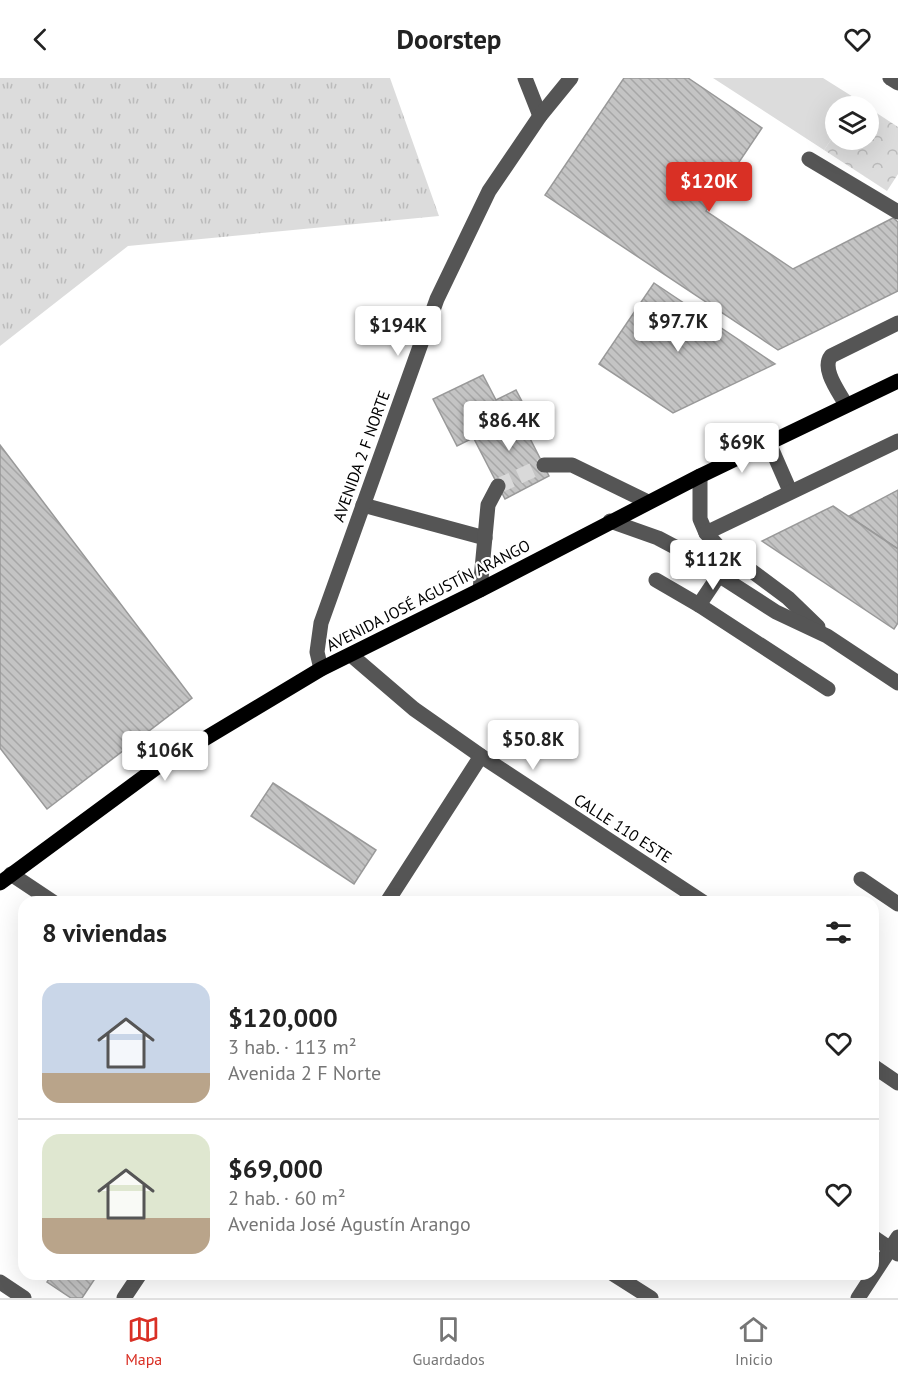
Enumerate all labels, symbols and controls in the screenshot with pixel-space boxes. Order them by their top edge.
text: Doorstep [397,22,501,56]
icon: back [24,23,57,56]
icon: heart [841,23,874,56]
map controls [825,96,879,150]
button: layers [825,96,879,150]
pin: $120K [667,162,751,213]
text: $120K [680,168,738,194]
pin: $97.7K [629,302,727,353]
pin: $194K [356,306,440,357]
text: $97.7K [648,308,708,334]
text: $194K [369,312,427,338]
street label: AVENIDA 2 F NORTE [328,388,394,524]
pin: $86.4K [460,401,558,452]
text: $86.4K [478,407,540,433]
pin: $69K [706,423,778,474]
text: $69K [719,429,765,455]
street label: AVENIDA JOSÉ AGUSTÍN ARANGO [323,535,533,655]
pin: $112K [671,540,755,591]
text: $112K [684,546,742,572]
pin: $50.8K [484,720,582,771]
text: $50.8K [502,726,564,752]
pin: $106K [123,731,207,782]
text: $106K [136,737,194,763]
street label: CALLE 110 ESTE [570,789,676,867]
text: 8 viviendas [42,916,167,949]
icon: filters [822,916,855,949]
text: $120,000 [228,1001,338,1034]
icon: home [90,1007,162,1079]
icon: heart [822,1027,855,1060]
text: 3 hab. · 113 m² [228,1034,357,1060]
text: Avenida 2 F Norte [228,1060,381,1086]
text: $69,000 [228,1152,323,1185]
icon: home [90,1158,162,1230]
icon: heart [822,1178,855,1211]
text: 2 hab. · 60 m² [228,1185,346,1211]
text: Avenida José Agustín Arango [228,1211,471,1237]
tab: Mapa [125,1313,162,1369]
tab: Guardados [413,1313,485,1369]
tab: Inicio [735,1313,773,1369]

